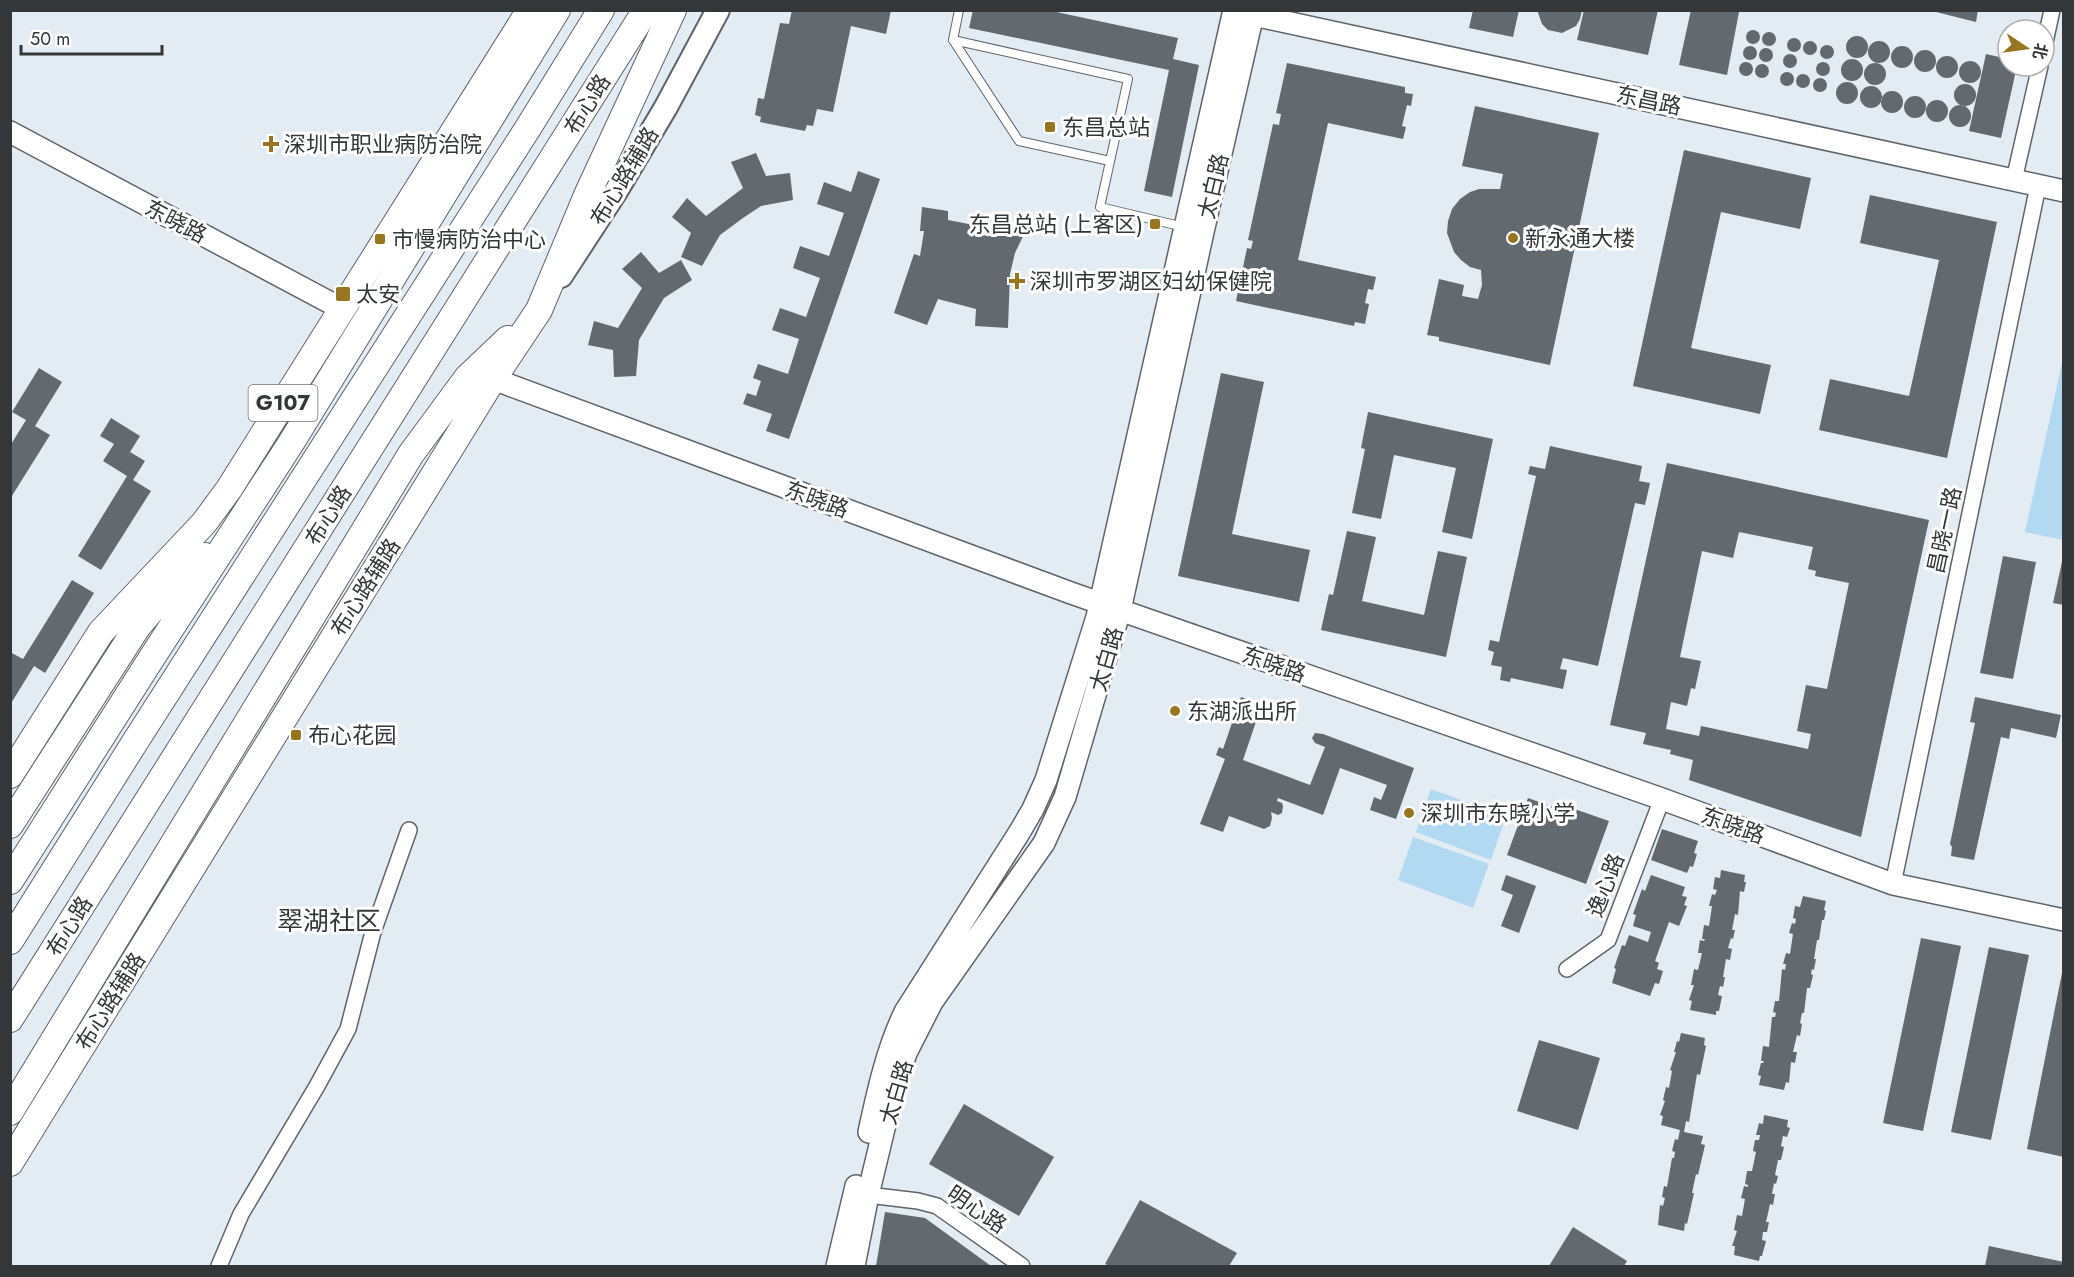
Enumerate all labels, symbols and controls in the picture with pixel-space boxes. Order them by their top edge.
scale bar [21,18,162,56]
north arrow [1996,18,2056,78]
text: 50 m [30,26,70,52]
text: 北 [2027,41,2053,62]
street label: 布心路 [556,68,618,140]
street label: 东昌路 [1613,77,1685,123]
place label: 东昌总站 [1062,111,1150,143]
marker: 东昌总站 [1043,120,1057,134]
street label: 布心路辅路 [582,121,666,231]
place label: 深圳市职业病防治院 [284,128,482,160]
marker: 深圳市职业病防治院 [262,135,280,153]
street label: 太白路 [1190,150,1236,222]
street label: 东晓路 [139,191,213,251]
place label: 东昌总站 (上客区) [969,208,1143,240]
marker: 东昌总站 (上客区) [1148,217,1162,231]
place label: 新永通大楼 [1525,222,1635,254]
place label: 市慢病防治中心 [392,223,546,255]
marker: 新永通大楼 [1506,231,1520,245]
marker: 市慢病防治中心 [373,232,387,246]
place label: 深圳市罗湖区妇幼保健院 [1030,265,1272,297]
marker: 深圳市罗湖区妇幼保健院 [1008,272,1026,290]
place label: 太安 [356,278,400,310]
marker: 太安 [334,285,352,303]
road number: G107 [248,385,318,421]
street label: 东晓路 [781,473,853,525]
street label: 布心路 [297,479,359,551]
street label: 昌晓一路 [1919,484,1969,576]
street label: 布心路辅路 [322,532,408,642]
street label: 太白路 [1082,623,1130,695]
street label: 东晓路 [1238,638,1310,690]
place label: 东湖派出所 [1187,695,1297,727]
marker: 东湖派出所 [1168,704,1182,718]
place label: 布心花园 [308,719,396,751]
marker: 布心花园 [289,728,303,742]
place label: 深圳市东晓小学 [1421,797,1575,829]
street label: 东晓路 [1697,799,1769,851]
marker: 深圳市东晓小学 [1402,806,1416,820]
street label: 逸心路 [1578,848,1632,922]
street label: 布心路 [38,890,100,962]
district label: 翠湖社区 [277,902,381,940]
street label: 布心路辅路 [67,946,153,1056]
street label: 太白路 [872,1056,920,1128]
street label: 明心路 [941,1177,1013,1241]

